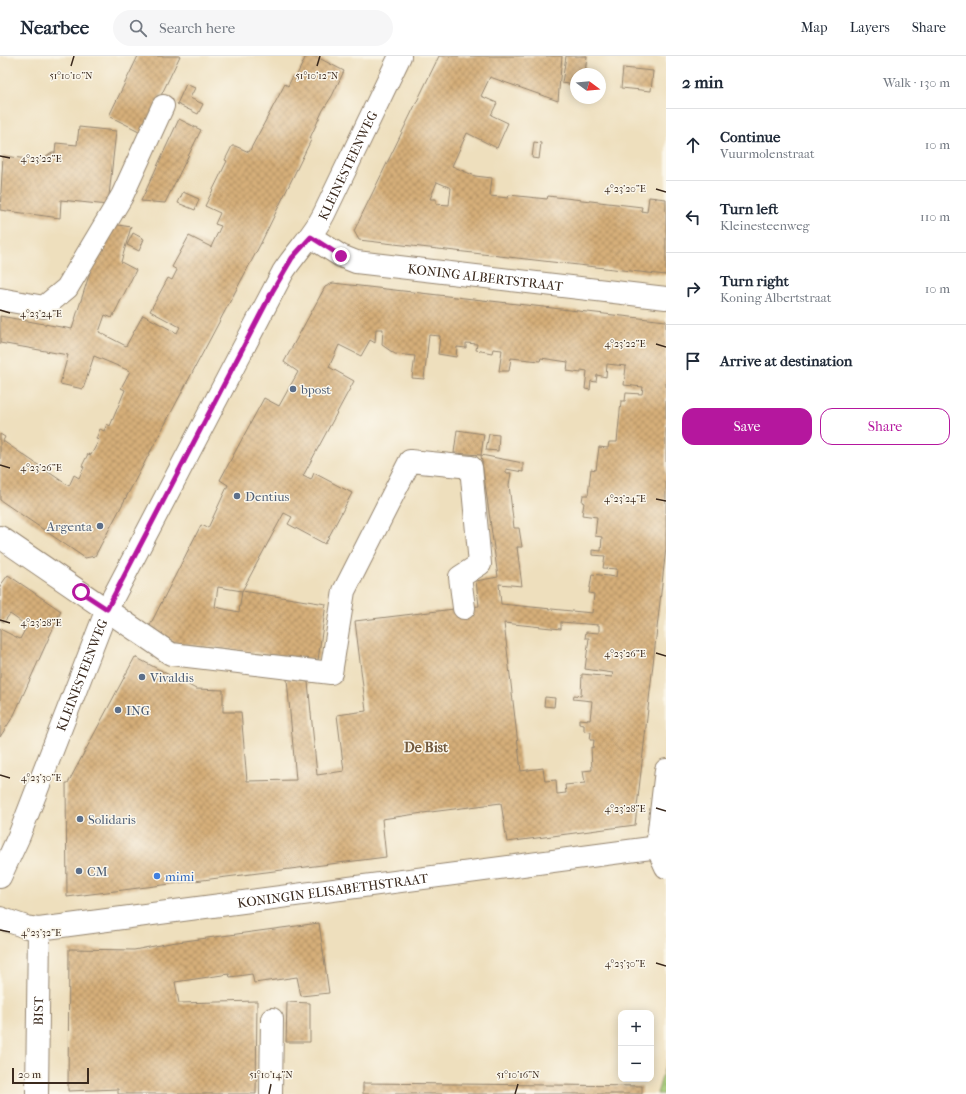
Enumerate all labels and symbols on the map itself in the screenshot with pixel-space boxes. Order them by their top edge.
north arrow [570,68,606,104]
text: 51°10'10"N [49,70,93,82]
text: 51°10'12"N [296,70,339,82]
street label: KLEINESTEENWEG [315,109,380,223]
text: 4°23'22"E [20,153,62,165]
text: 4°23'20"E [604,183,646,195]
route end [332,247,350,265]
street label: KONING ALBERTSTRAAT [407,261,564,294]
text: 4°23'24"E [20,308,62,320]
text: 4°23'22"E [604,338,646,350]
place label: bpost [300,382,331,397]
marker: bpost [288,384,298,394]
text: 4°23'26"E [20,462,62,474]
place label: Dentius [245,489,290,504]
marker: Dentius [232,491,242,501]
text: 4°23'24"E [604,493,646,505]
place label: Argenta [46,519,93,534]
marker: Argenta [95,521,105,531]
route start [72,583,90,601]
text: 4°23'28"E [20,617,62,629]
street label: KLEINESTEENWEG [53,617,110,733]
text: 4°23'26"E [604,648,646,660]
place label: Vivaldis [149,670,194,685]
marker: Vivaldis [137,672,147,682]
place label: ING [126,703,150,718]
marker: ING [113,705,123,715]
district label: De Bist [404,739,449,756]
text: 4°23'30"E [21,772,61,784]
text: 4°23'28"E [604,803,646,815]
place label: Solidaris [88,812,136,827]
marker: Solidaris [75,814,85,824]
place label: CM [87,864,108,879]
marker: CM [74,866,84,876]
place label: mimi [165,869,194,884]
marker: mimi [152,871,162,881]
street label: KONINGIN ELISABETHSTRAAT [237,871,429,911]
text: 4°23'32"E [21,927,61,939]
text: 4°23'30"E [605,958,645,970]
street label: BIST [31,996,46,1026]
scale bar [12,1066,89,1085]
text: 51°10'14"N [249,1069,293,1081]
text: 51°10'16"N [496,1069,540,1081]

